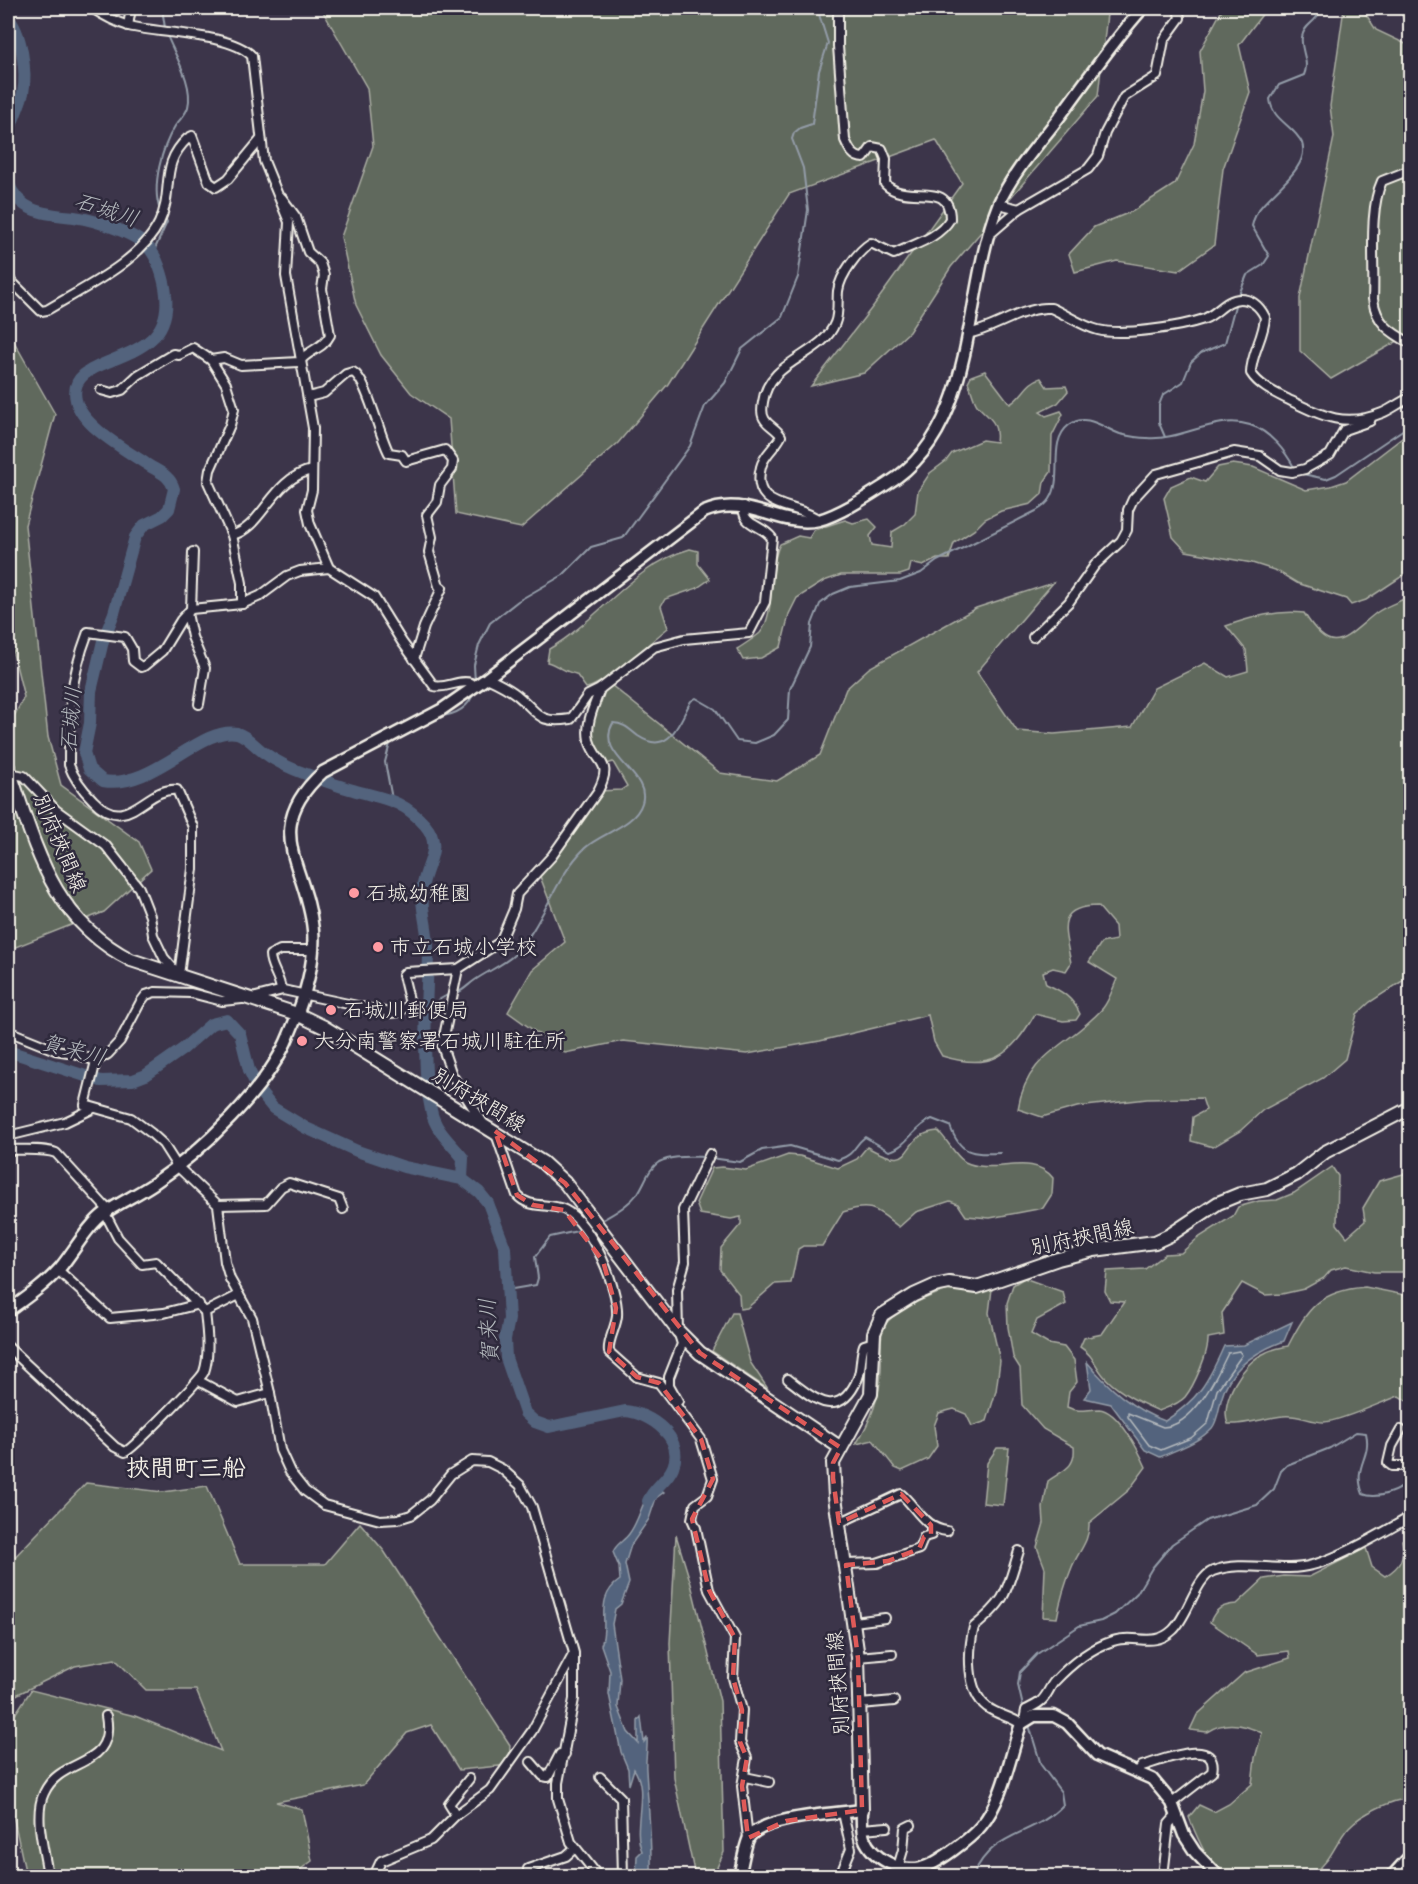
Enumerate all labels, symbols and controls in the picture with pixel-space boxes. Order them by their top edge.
water label: 石城川 [71,186,142,233]
water label: 石城川 [54,685,87,753]
street label: 別府挾間線 [28,790,92,896]
place label: 石城幼稚園 [366,880,471,905]
marker: 石城幼稚園 [347,886,361,900]
place label: 市立石城小学校 [390,934,537,959]
marker: 市立石城小学校 [371,940,385,954]
place label: 石城川郵便局 [343,997,469,1022]
marker: 石城川郵便局 [324,1003,338,1017]
water label: 賀来川 [38,1028,109,1071]
place label: 大分南警察署石城川駐在所 [314,1028,566,1053]
marker: 大分南警察署石城川駐在所 [295,1034,309,1048]
street label: 別府挾間線 [428,1062,531,1137]
street label: 別府挾間線 [1028,1213,1136,1260]
water label: 賀来川 [473,1297,504,1365]
district label: 挾間町三船 [126,1453,246,1482]
street label: 別府挾間線 [821,1630,854,1736]

